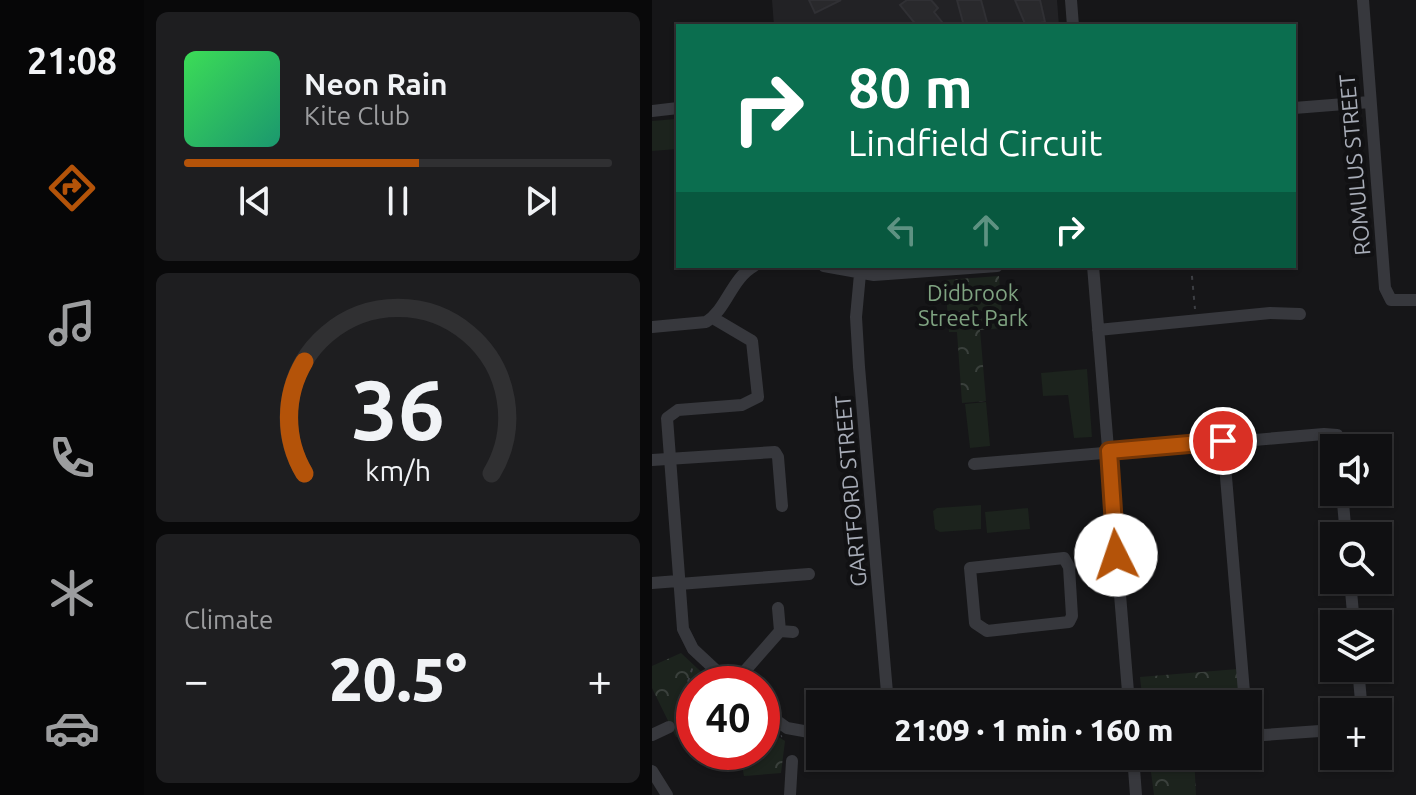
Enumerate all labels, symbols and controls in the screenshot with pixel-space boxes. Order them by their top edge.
text: 21:08 [27,40,117,81]
icon: right [716,56,820,160]
text: 80 m [848,56,973,119]
text: Neon Rain [304,67,448,101]
street label: ROMULUS STREET [1334,73,1374,257]
text: Kite Club [304,101,410,130]
text: Lindfield Circuit [848,122,1102,163]
icon: directions [44,160,100,216]
icon: previous [233,179,277,223]
icon: pause [376,179,420,223]
icon: next [519,179,563,223]
icon: left [880,208,924,252]
icon: ahead [964,208,1008,252]
icon: right [1048,208,1092,252]
park label: Didbrook Street Park [918,280,1028,330]
icon: music [44,295,100,351]
text: 36 [351,361,445,455]
street label: GARTFORD STREET [829,394,871,588]
pin [1189,407,1257,475]
icon: arrive [1201,419,1245,463]
icon: phone [44,430,100,486]
map controls [1320,434,1392,770]
button: sound [1320,434,1392,506]
text: km/h [365,454,431,486]
position arrow [1074,513,1158,597]
button: search [1320,522,1392,594]
icon: climate [44,565,100,621]
text: Climate [184,605,273,634]
button: layers [1320,610,1392,682]
text: 20.5° [329,645,467,712]
text: − [184,655,209,704]
text: + [587,655,612,704]
speed limit sign: 40 [676,666,780,770]
button: + [1320,698,1392,770]
icon: car [44,700,100,756]
text: 21:09 · 1 min · 160 m [895,713,1173,747]

